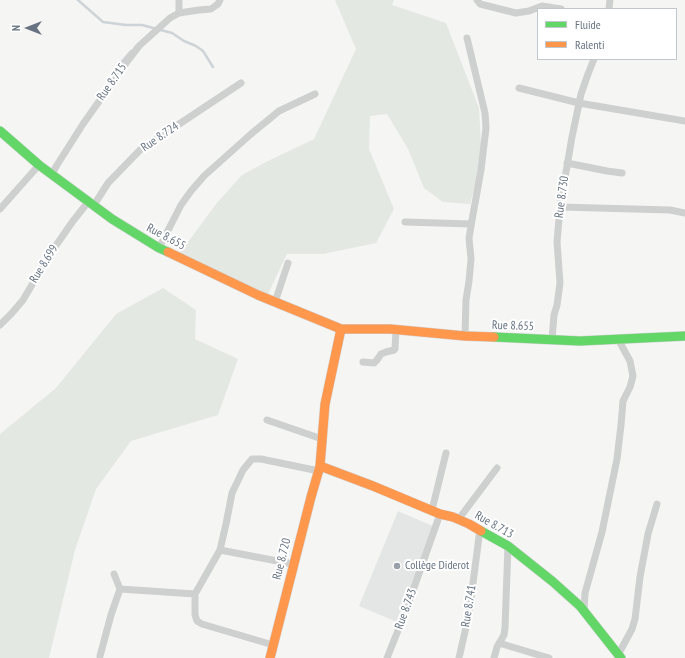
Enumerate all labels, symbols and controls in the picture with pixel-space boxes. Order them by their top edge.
north arrow [8,8,48,48]
legend [537,8,677,60]
text: Fluide [575,17,601,32]
text: N [9,25,23,31]
text: Ralenti [575,37,604,52]
street label: Rue 8.715 [94,61,130,103]
street label: Rue 8.724 [138,119,182,155]
street label: Rue 8.730 [552,175,572,219]
street label: Rue 8.655 [144,221,188,253]
street label: Rue 8.699 [27,242,61,286]
street label: Rue 8.655 [492,318,534,334]
street label: Rue 8.713 [472,508,516,542]
street label: Rue 8.720 [270,537,294,581]
place label: Collège Diderot [405,559,469,573]
marker: Collège Diderot [392,561,402,571]
street label: Rue 8.741 [459,584,479,628]
street label: Rue 8.743 [392,587,420,631]

